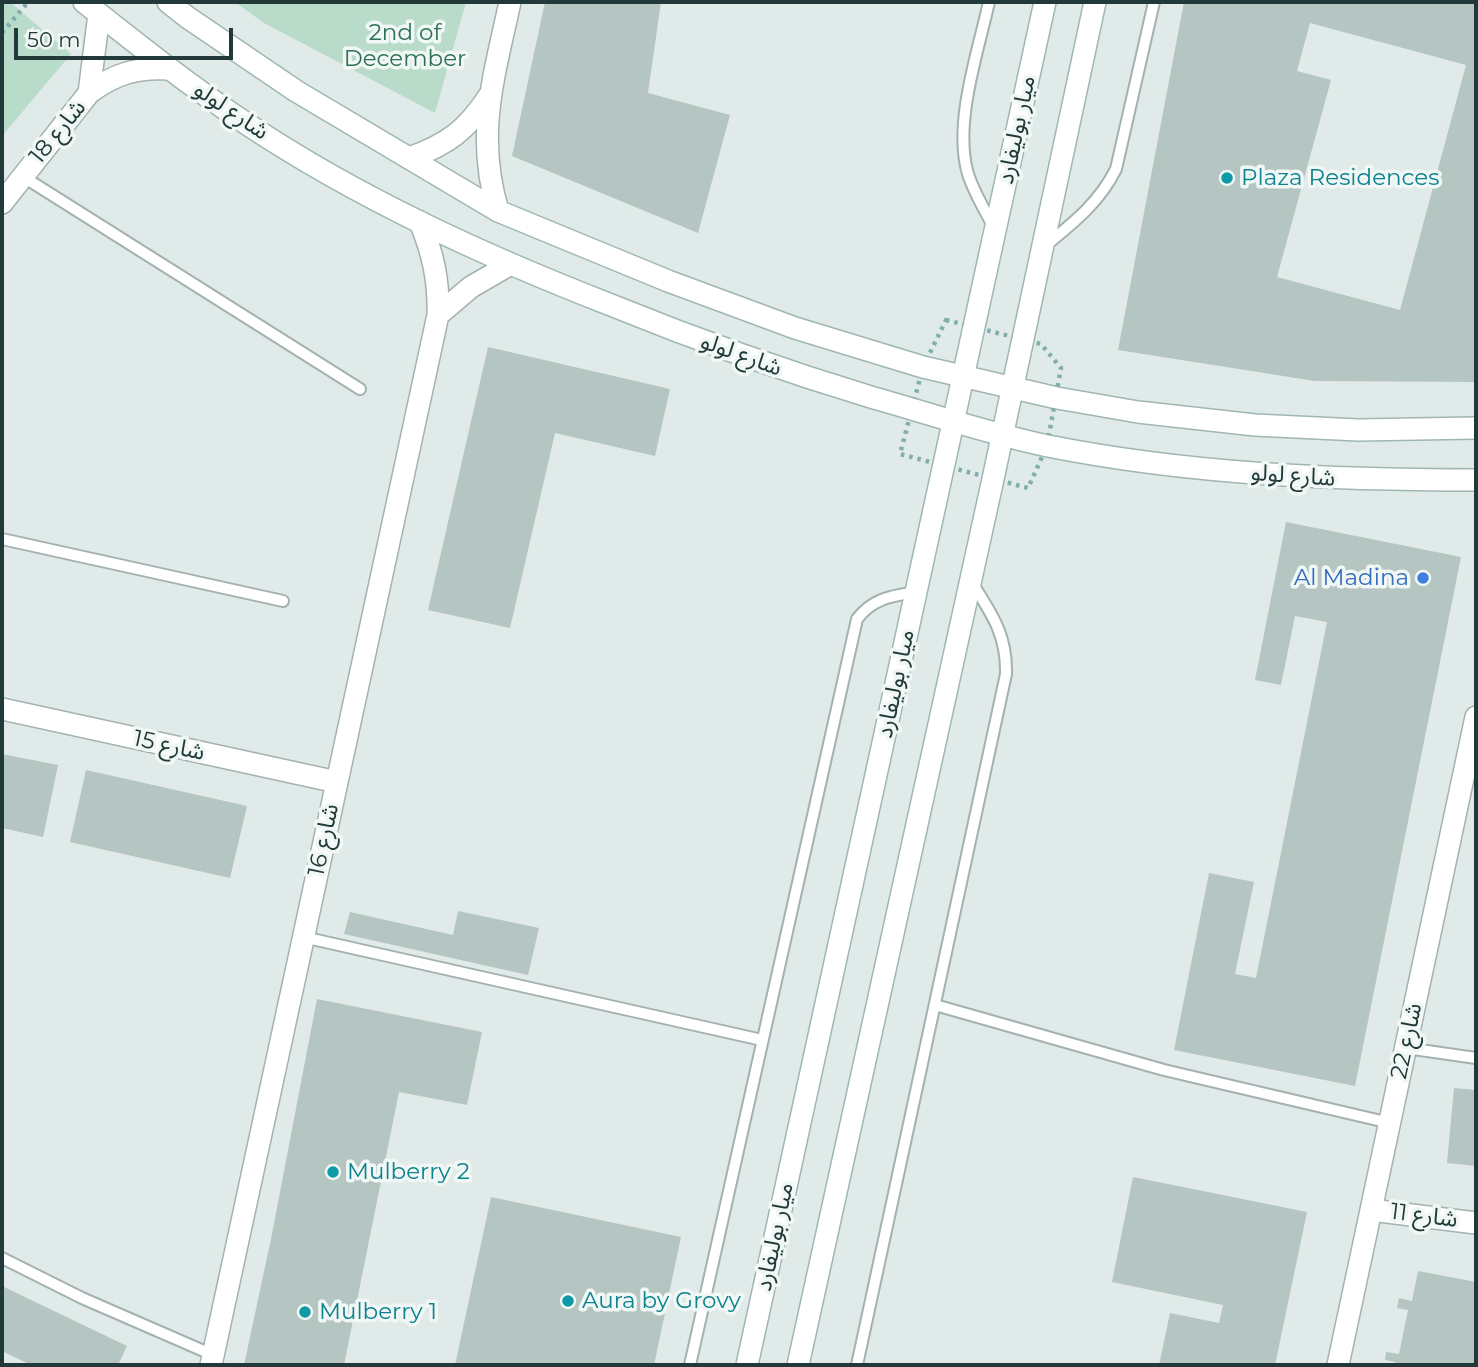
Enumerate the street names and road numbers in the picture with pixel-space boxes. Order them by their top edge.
street label: ميار بوليفارد [992,73,1042,187]
street label: شارع لولو [188,76,274,146]
street label: شارع 18 [24,95,92,169]
street label: شارع لولو [697,328,785,382]
street label: شارع لولو [1250,459,1336,493]
street label: ميار بوليفارد [871,627,921,741]
street label: شارع 15 [131,725,207,767]
street label: شارع 16 [303,801,345,879]
street label: شارع 22 [1385,1000,1429,1082]
street label: ميار بوليفارد [750,1180,800,1294]
street label: شارع 11 [1389,1198,1459,1234]

